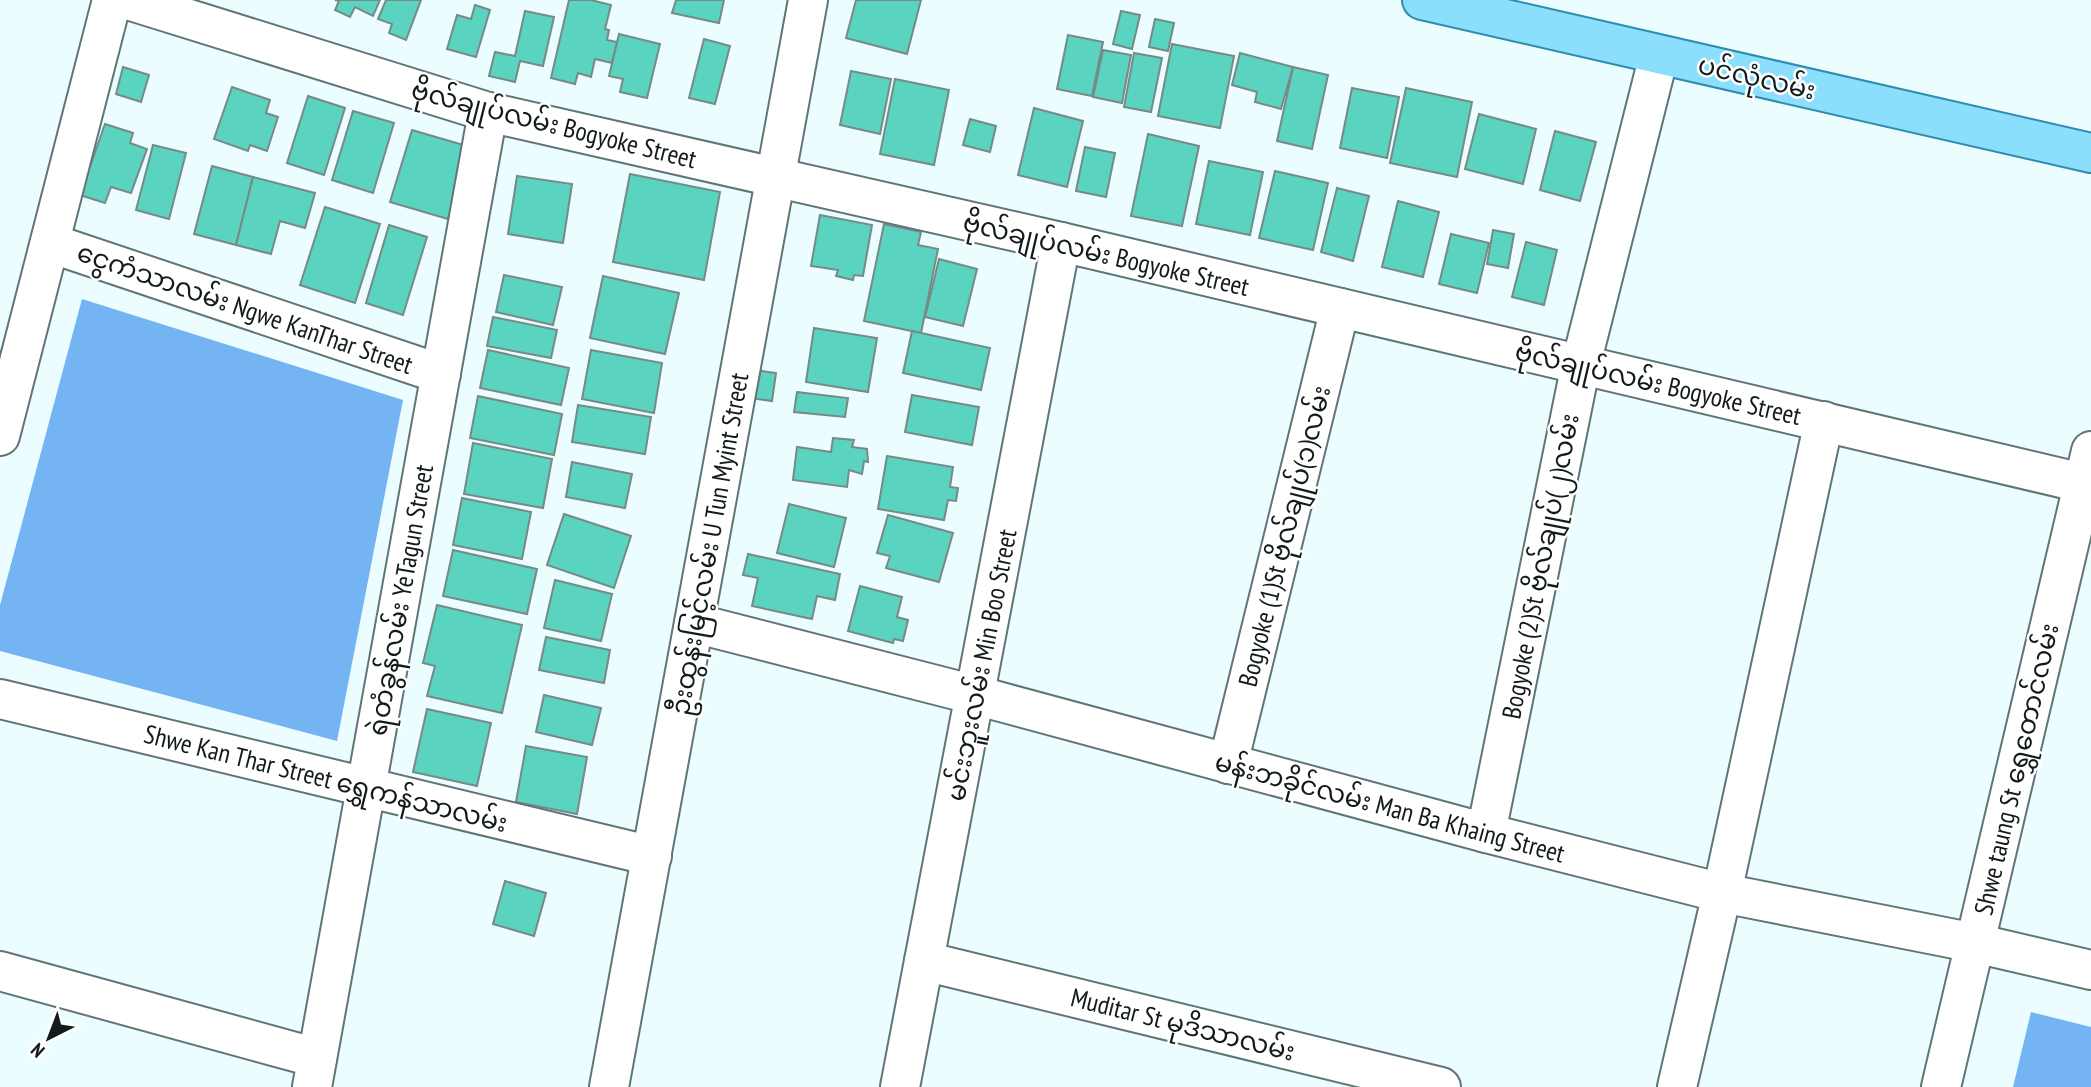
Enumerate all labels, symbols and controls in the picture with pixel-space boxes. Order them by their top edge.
street label: ပင်လုံလမ်း [1694,47,1819,111]
street label: ဗိုလ်ချုပ်လမ်း Bogyoke Street [407,73,700,180]
street label: ဗိုလ်ချုပ်လမ်း Bogyoke Street [959,205,1252,308]
street label: ငွေကံသာလမ်း Ngwe KanThar Street [72,235,417,385]
street label: ဗိုလ်ချုပ်လမ်း Bogyoke Street [1511,334,1804,437]
street label: ဦးထွန်းမြင့်လမ်း U Tun Myint Street [663,370,760,719]
street label: Bogyoke (1)St ဗိုလ်ချုပ်(၁)လမ်း [1231,382,1342,691]
street label: Bogyoke (2)St ဗိုလ်ချုပ်(၂)လမ်း [1494,411,1591,722]
street label: ရဲတံခွန်လမ်း YeTagun Street [360,462,445,739]
street label: မင်းဘူးလမ်း Min Boo Street [938,526,1028,805]
street label: Shwe taung St ရွှေတောင်လမ်း [1966,620,2071,919]
street label: Shwe Kan Thar Street ရွှေကန်သာလမ်း [140,717,511,844]
street label: မန်းဘခိုင်လမ်း Man Ba Khaing Street [1210,744,1569,874]
street label: Muditar St မုဒိသာလမ်း [1066,980,1299,1073]
north arrow [14,1003,84,1073]
text: N [26,1038,49,1063]

